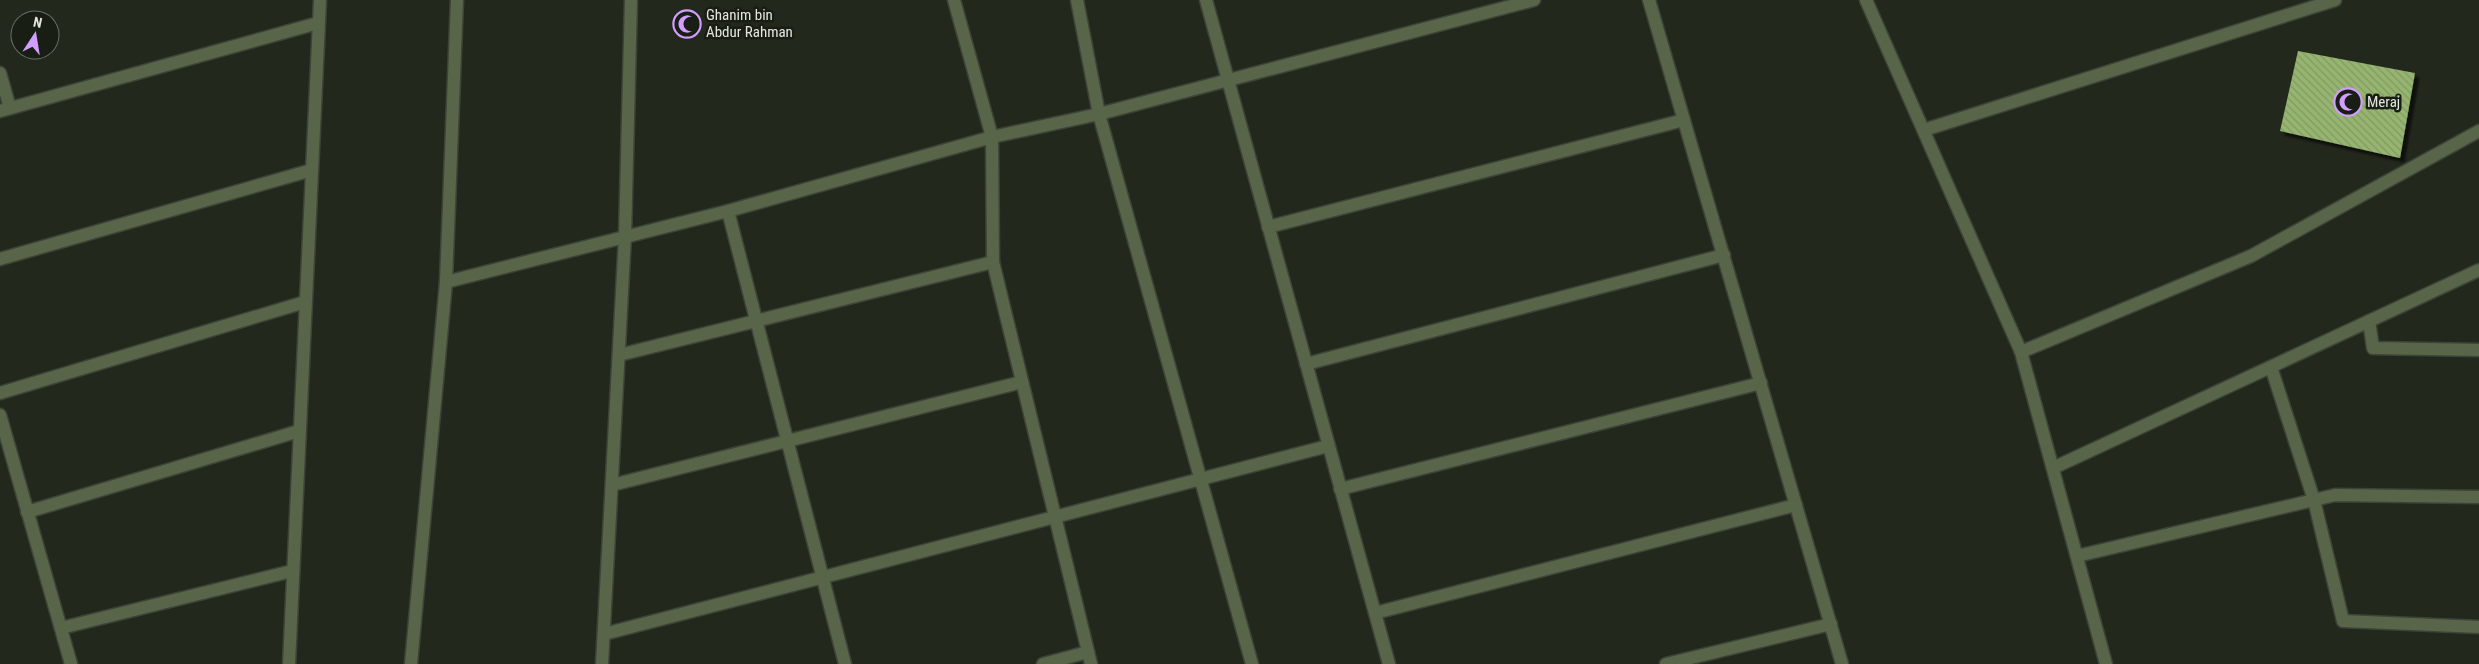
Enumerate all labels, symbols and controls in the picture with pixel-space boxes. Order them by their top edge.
place label: Ghanim bin Abdur Rahman [706,6,793,41]
mosque icon: Ghanim bin Abdur Rahman [672,9,702,39]
north arrow [10,10,60,60]
text: N [32,14,44,31]
mosque icon: Meraj [2333,87,2363,117]
place label: Meraj [2367,93,2400,111]

